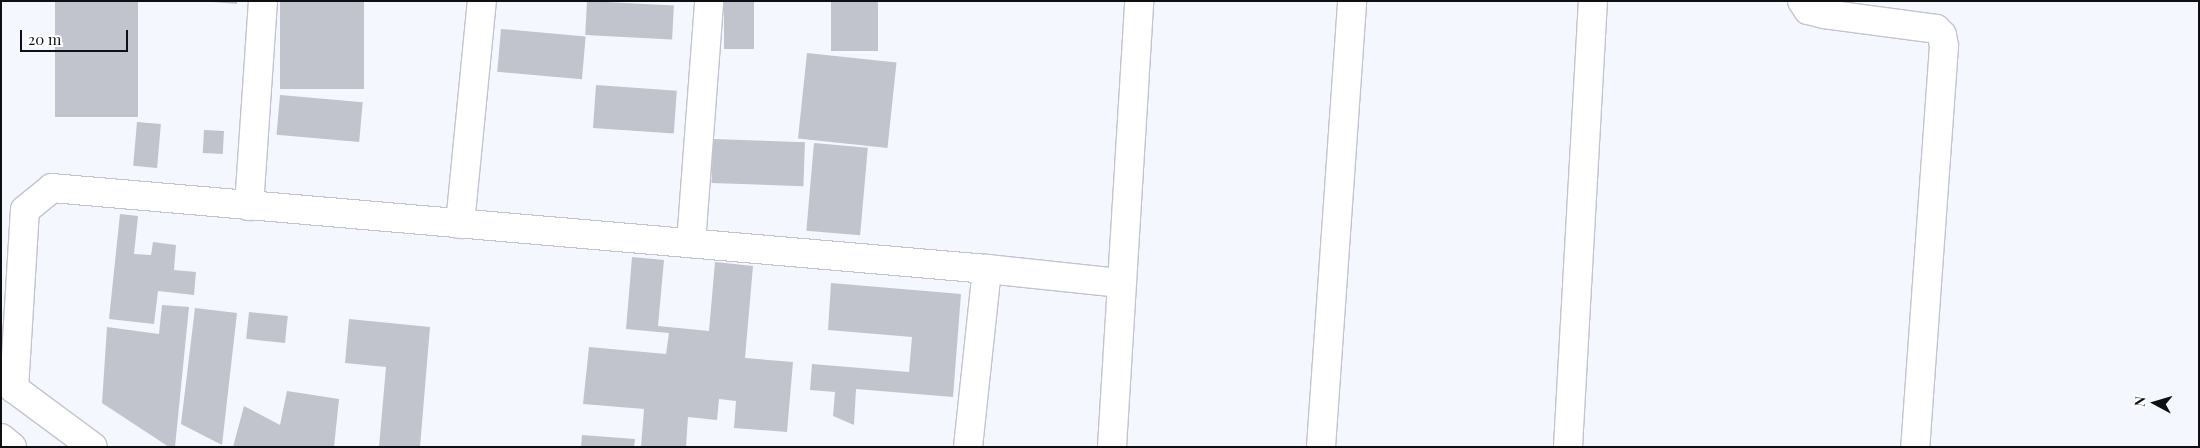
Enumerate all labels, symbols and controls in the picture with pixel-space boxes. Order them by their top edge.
scale bar [22,20,130,52]
text: 20 m [28,29,61,49]
north arrow [2130,378,2180,428]
text: N [2130,395,2150,407]

